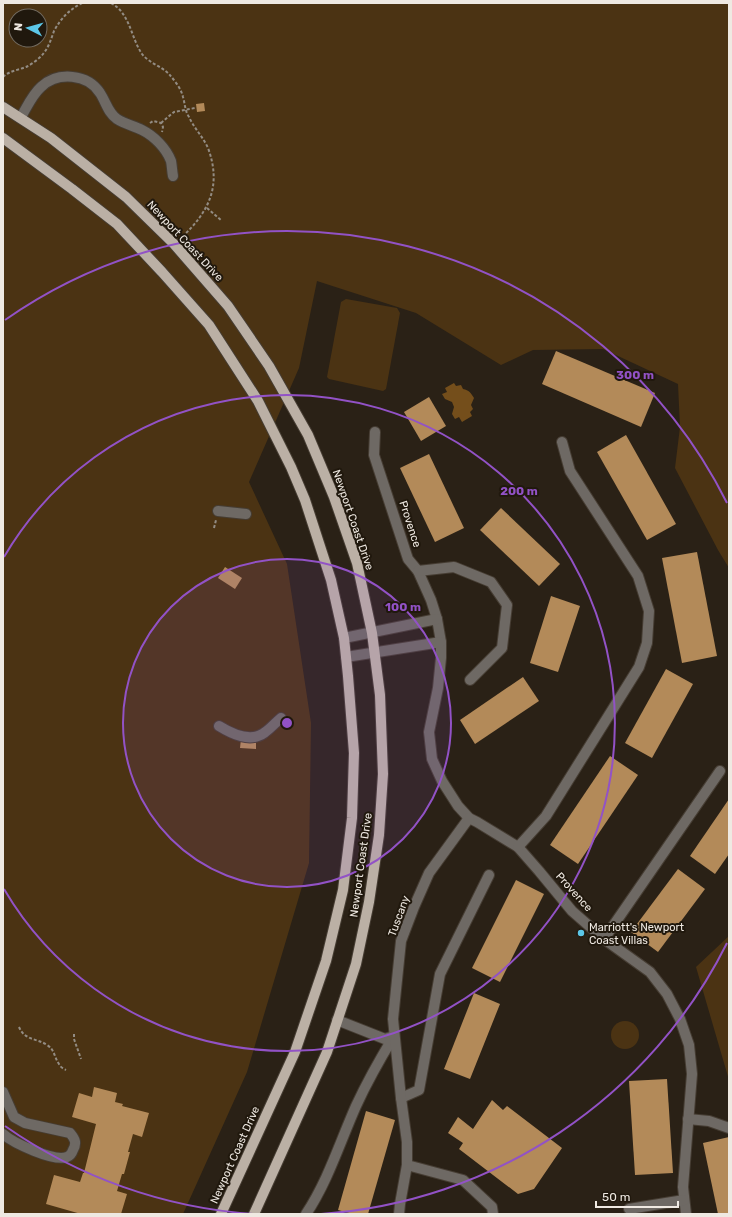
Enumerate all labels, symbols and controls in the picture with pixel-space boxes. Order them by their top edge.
north arrow [8,8,48,48]
text: N [12,22,25,32]
street label: Newport Coast Drive [144,198,226,284]
text: 300 m [616,368,654,382]
street label: Newport Coast Drive [330,468,376,572]
text: 200 m [500,484,538,498]
street label: Provence [396,499,424,549]
text: 100 m [385,600,421,614]
centre of rings [280,716,294,730]
street label: Newport Coast Drive [347,812,375,918]
street label: Provence [553,870,595,914]
street label: Tuscany [386,894,412,938]
place label: Marriott's Newport Coast Villas [589,921,685,947]
marker: Marriott's Newport Coast Villas [576,928,586,938]
street label: Newport Coast Drive [208,1104,262,1206]
scale bar [596,1183,678,1209]
text: 50 m [602,1190,630,1204]

